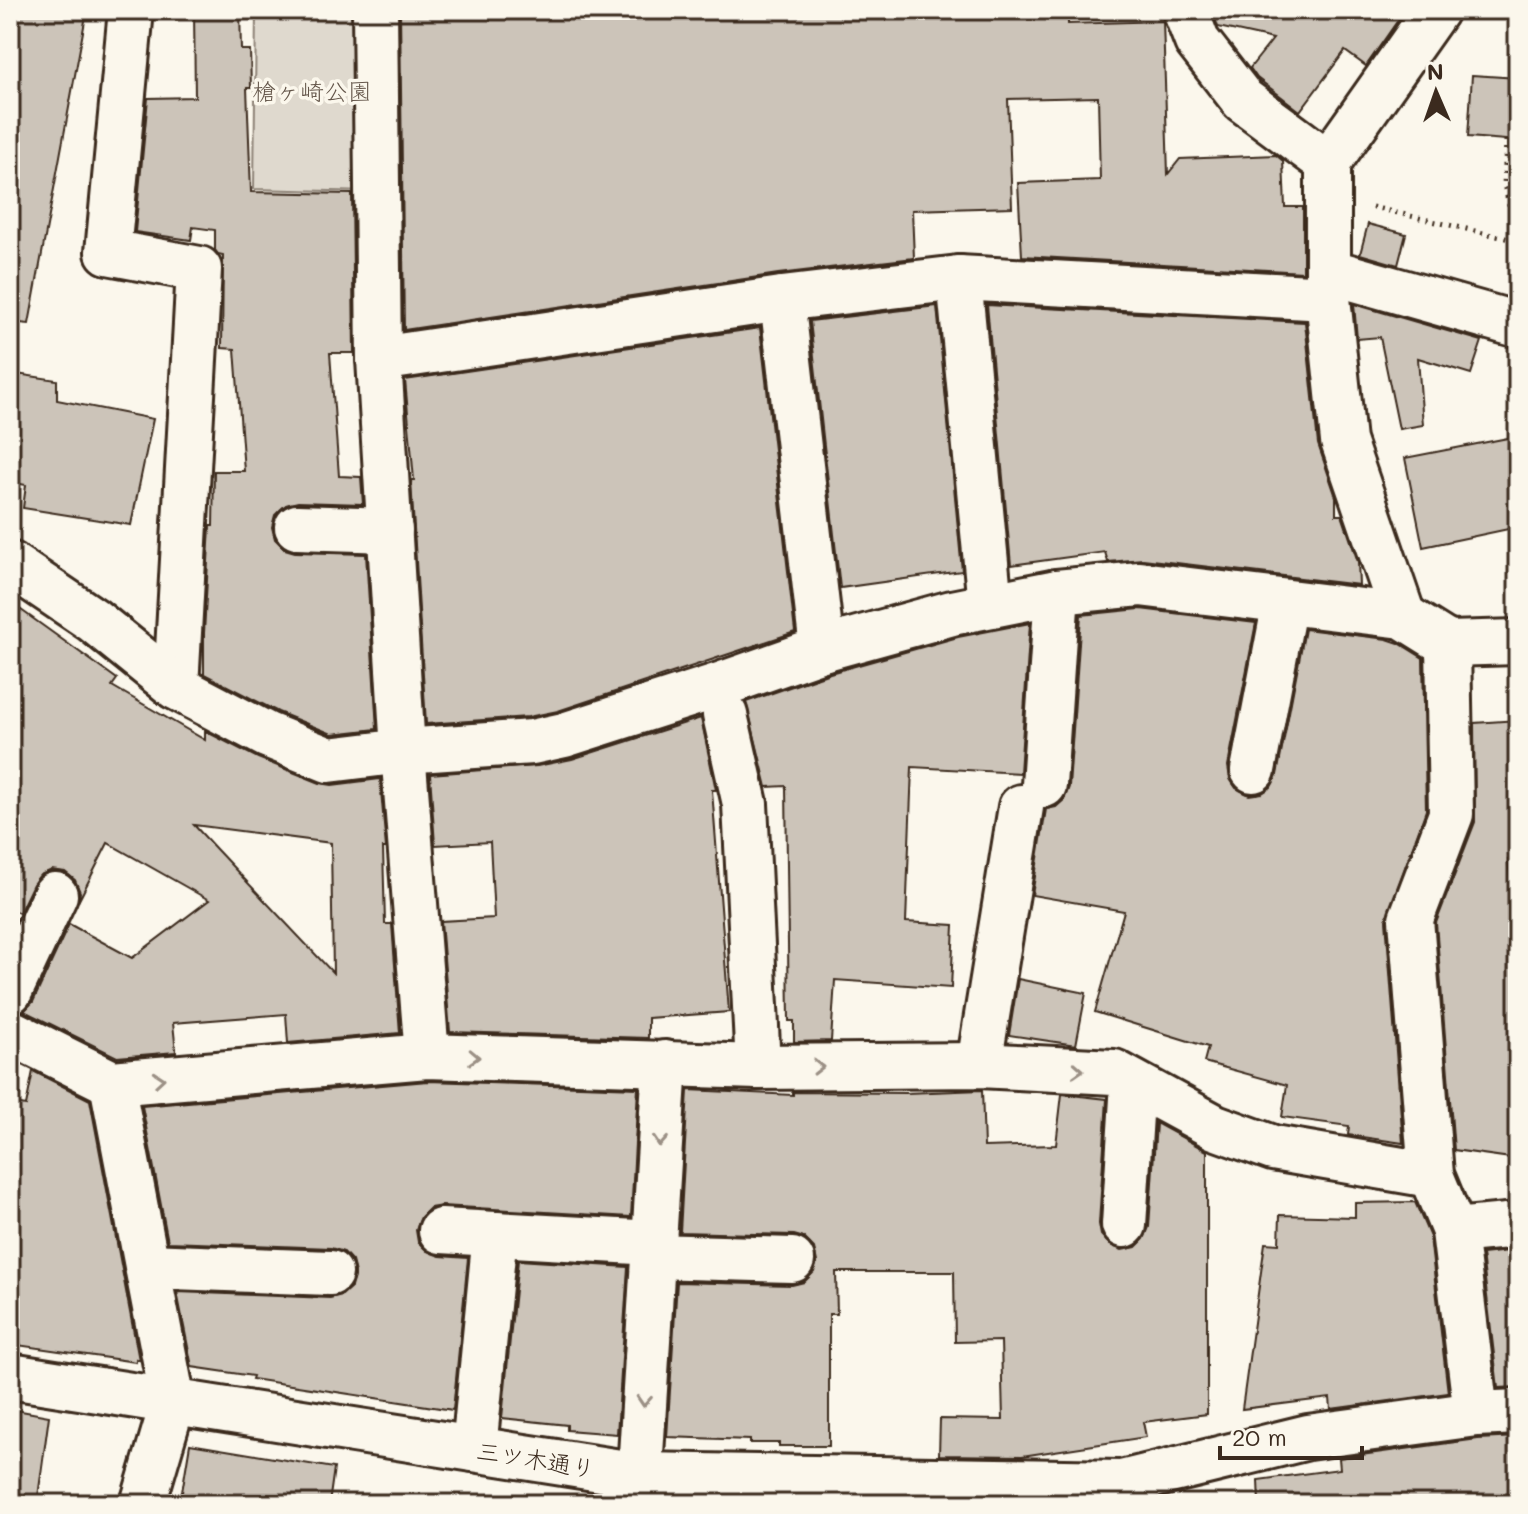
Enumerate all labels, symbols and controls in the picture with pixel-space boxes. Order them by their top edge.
north arrow [1396,52,1476,132]
text: N [1426,57,1444,86]
park label: 槍ヶ崎公園 [252,75,372,106]
one-way arrow [468,1049,481,1066]
one-way arrow [812,1058,825,1076]
one-way arrow [1072,1062,1085,1079]
one-way arrow [153,1071,166,1088]
one-way arrow [652,1135,669,1148]
one-way arrow [636,1395,653,1408]
scale bar [1220,1410,1362,1460]
text: 20 m [1232,1421,1287,1452]
street label: 三ツ木通り [474,1434,598,1484]

